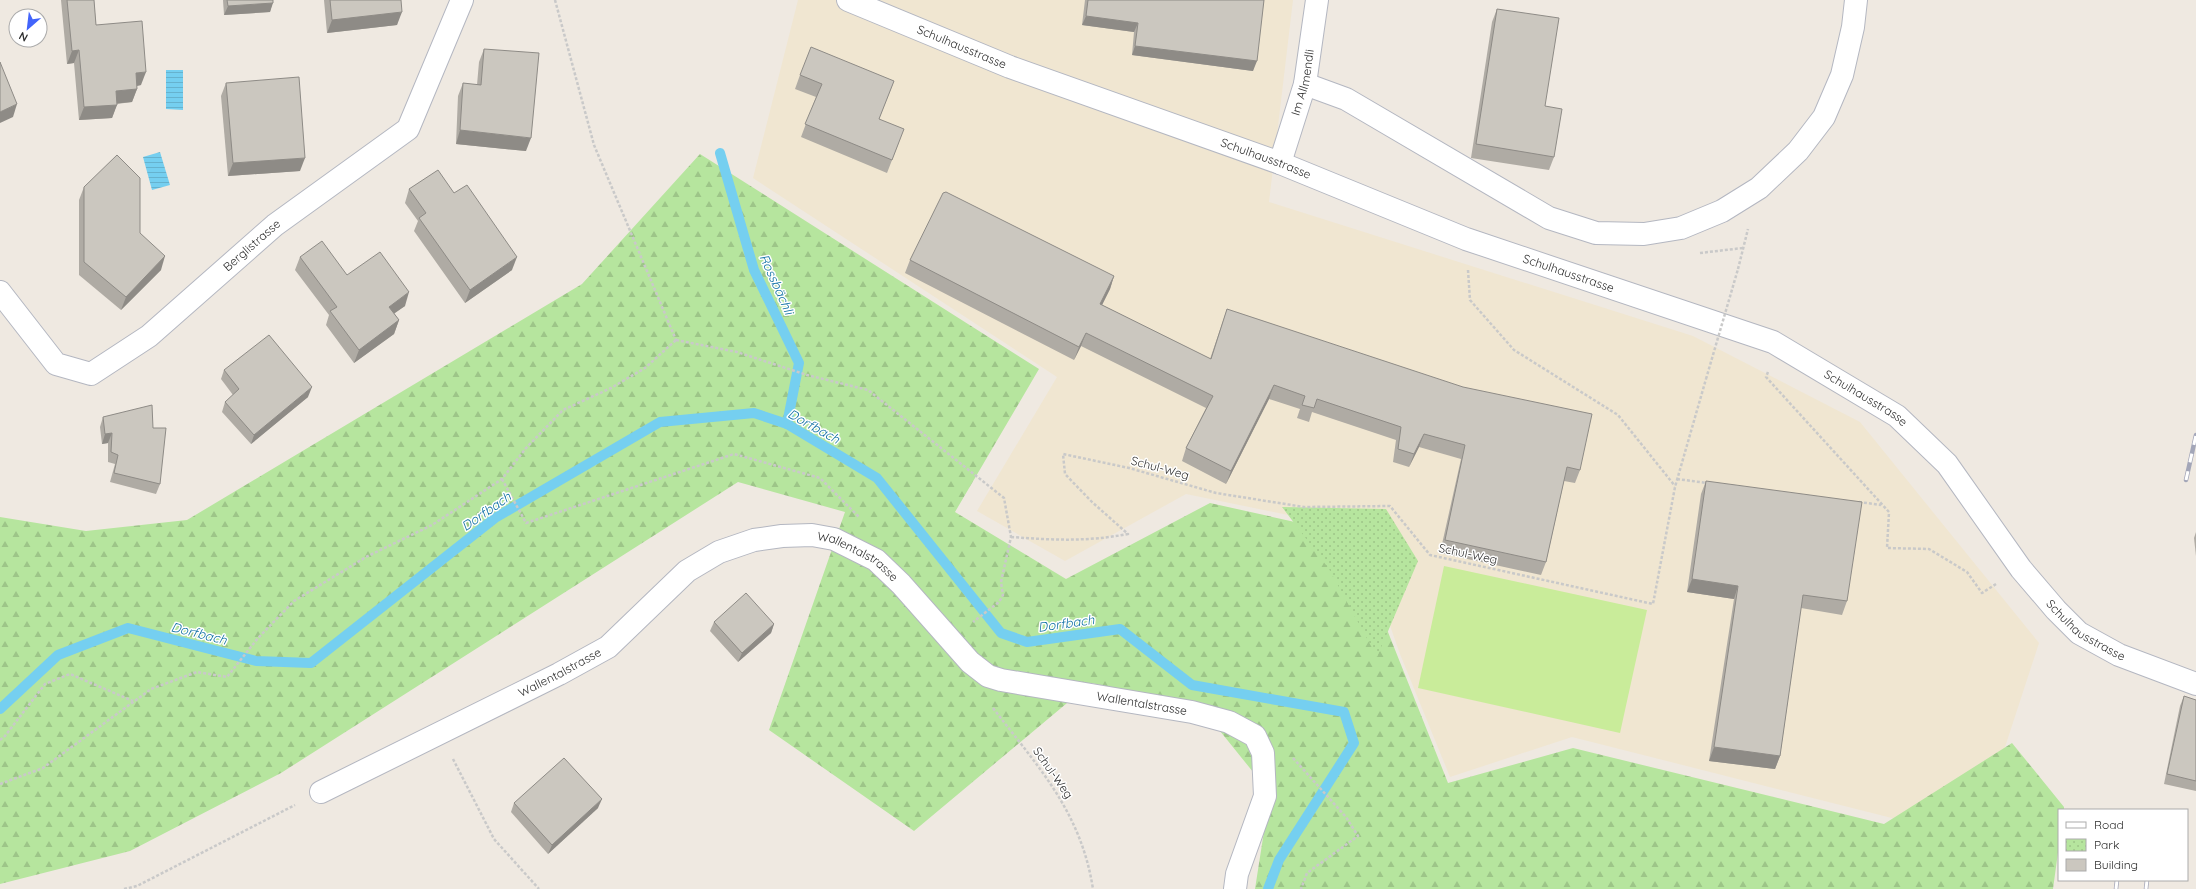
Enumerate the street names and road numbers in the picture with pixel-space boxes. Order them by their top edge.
street label: Schulhausstrasse [915,21,1009,72]
street label: Im Allmendli [1287,48,1317,117]
street label: Schulhausstrasse [1219,135,1314,182]
street label: Berglistrasse [220,216,283,274]
street label: Schulhausstrasse [1521,251,1617,295]
street label: Schulhausstrasse [1822,366,1911,429]
street label: Schul-Weg [1129,453,1191,482]
street label: Wallentalstrasse [816,528,902,584]
street label: Schul-Weg [1437,540,1499,567]
street label: Schulhausstrasse [2043,596,2127,664]
street label: Wallentalstrasse [516,644,604,700]
street label: Wallentalstrasse [1095,688,1188,718]
street label: Schul-Weg [1030,744,1077,801]

